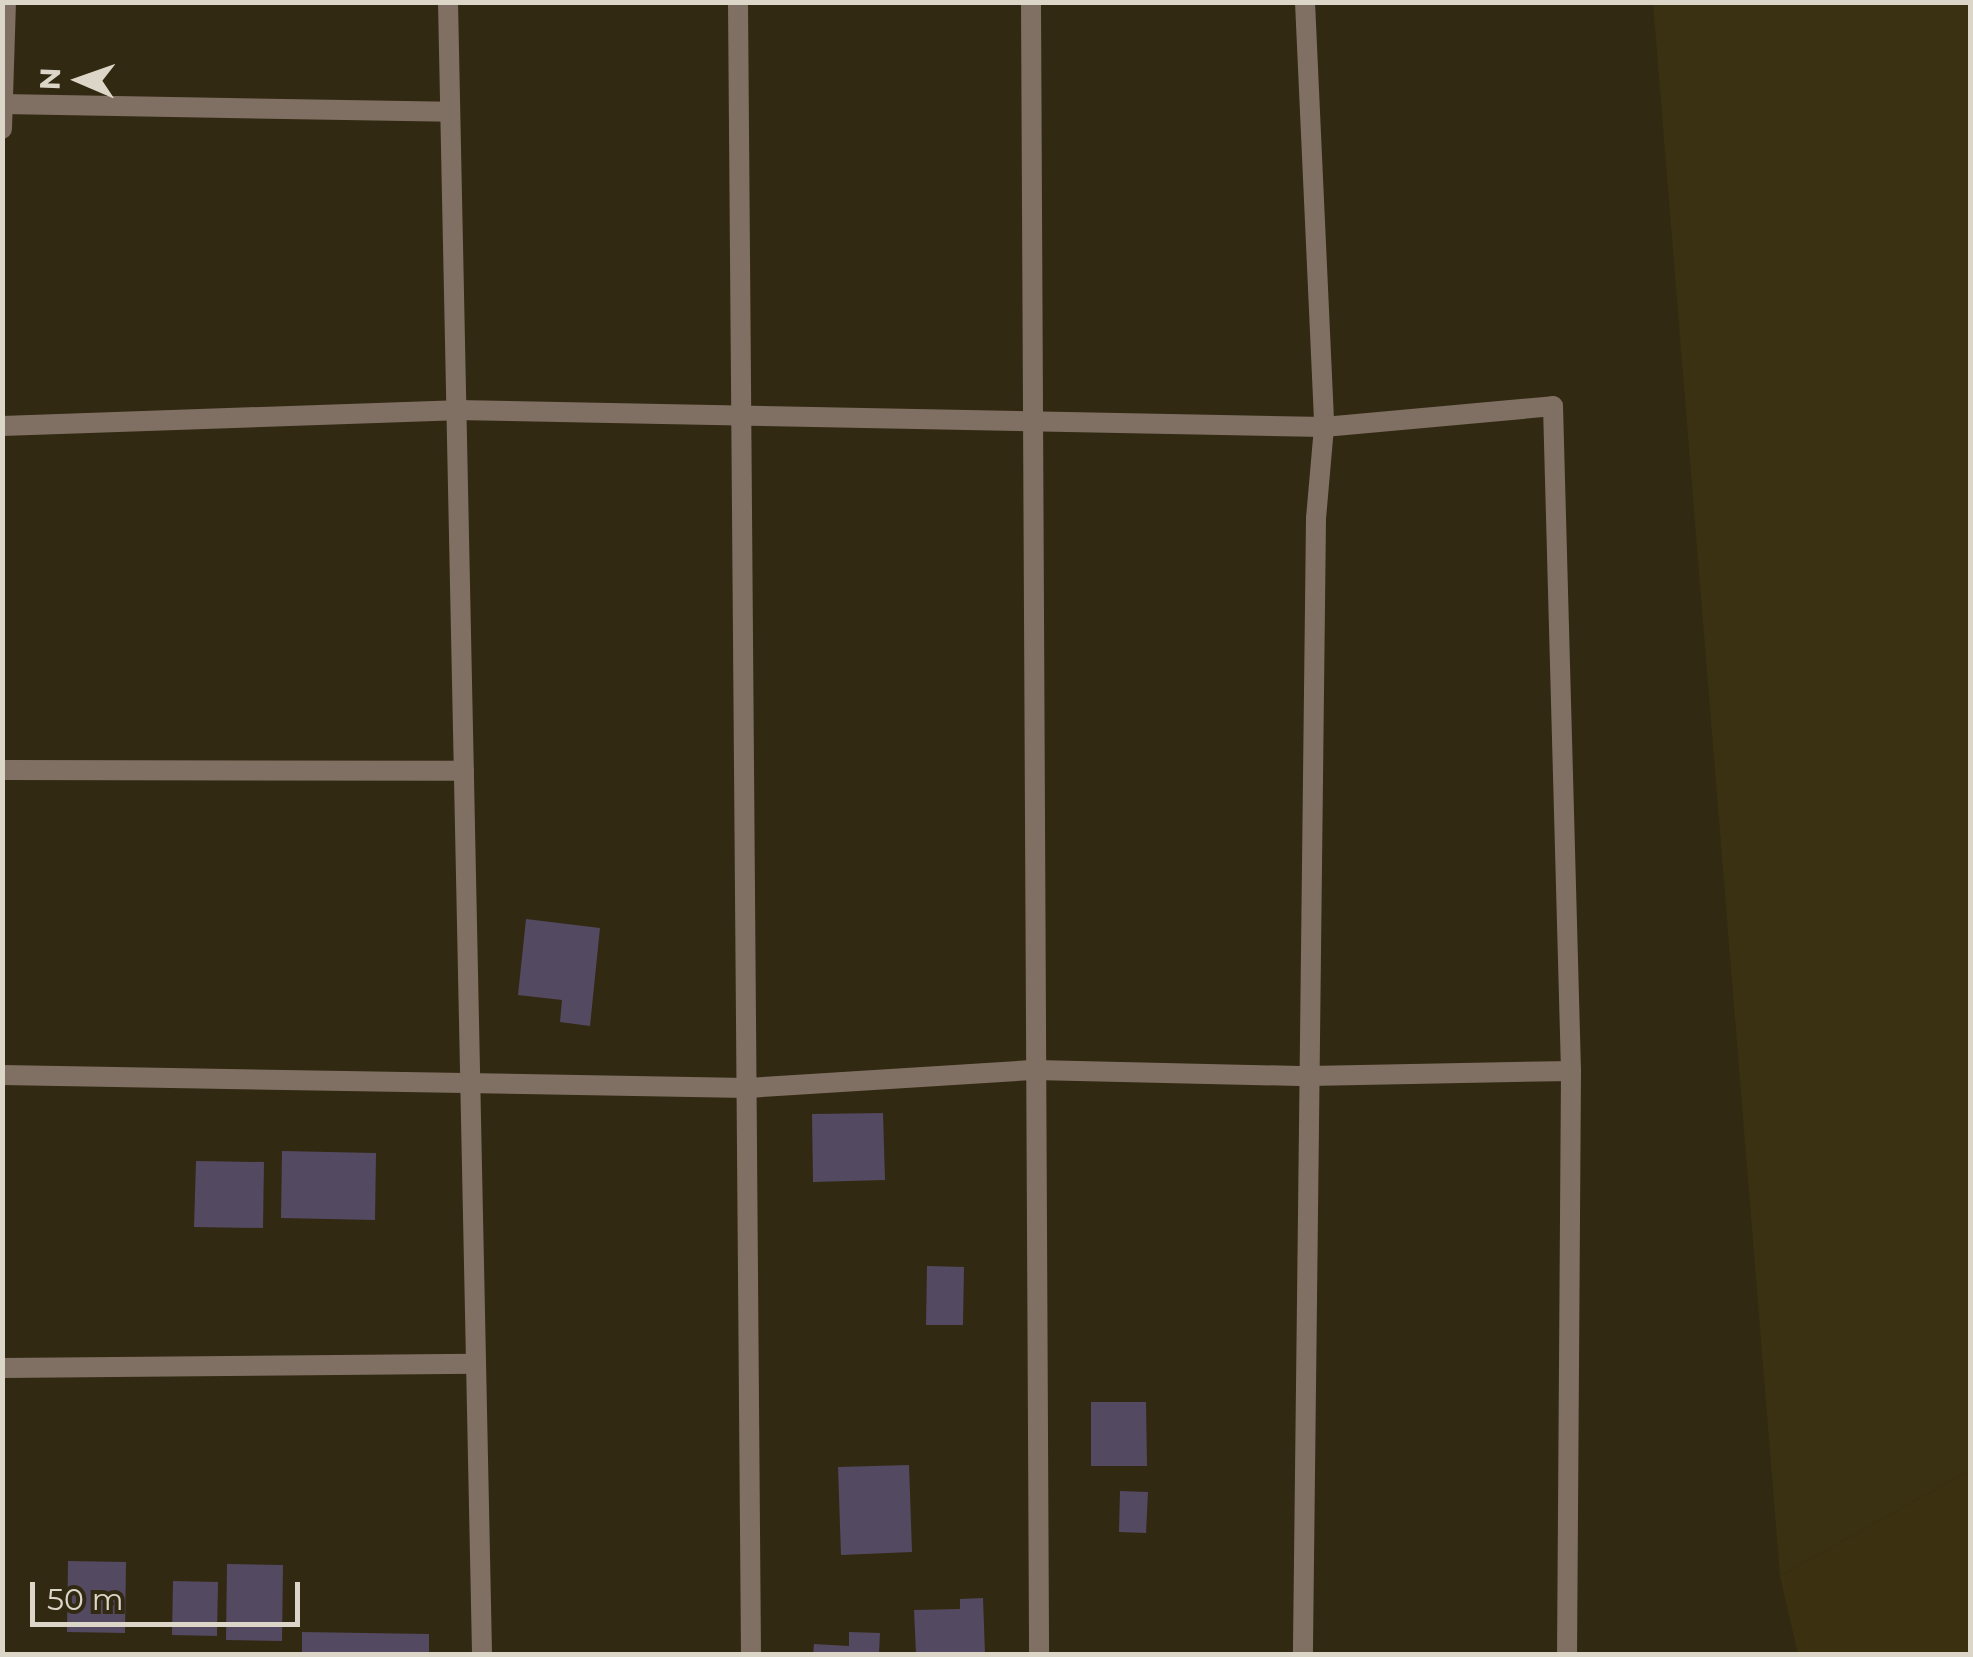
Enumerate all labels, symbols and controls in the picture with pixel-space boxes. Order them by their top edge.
north arrow [30,30,130,130]
text: N [33,67,67,91]
scale bar [35,1562,305,1624]
text: 50 m [47,1581,124,1618]

